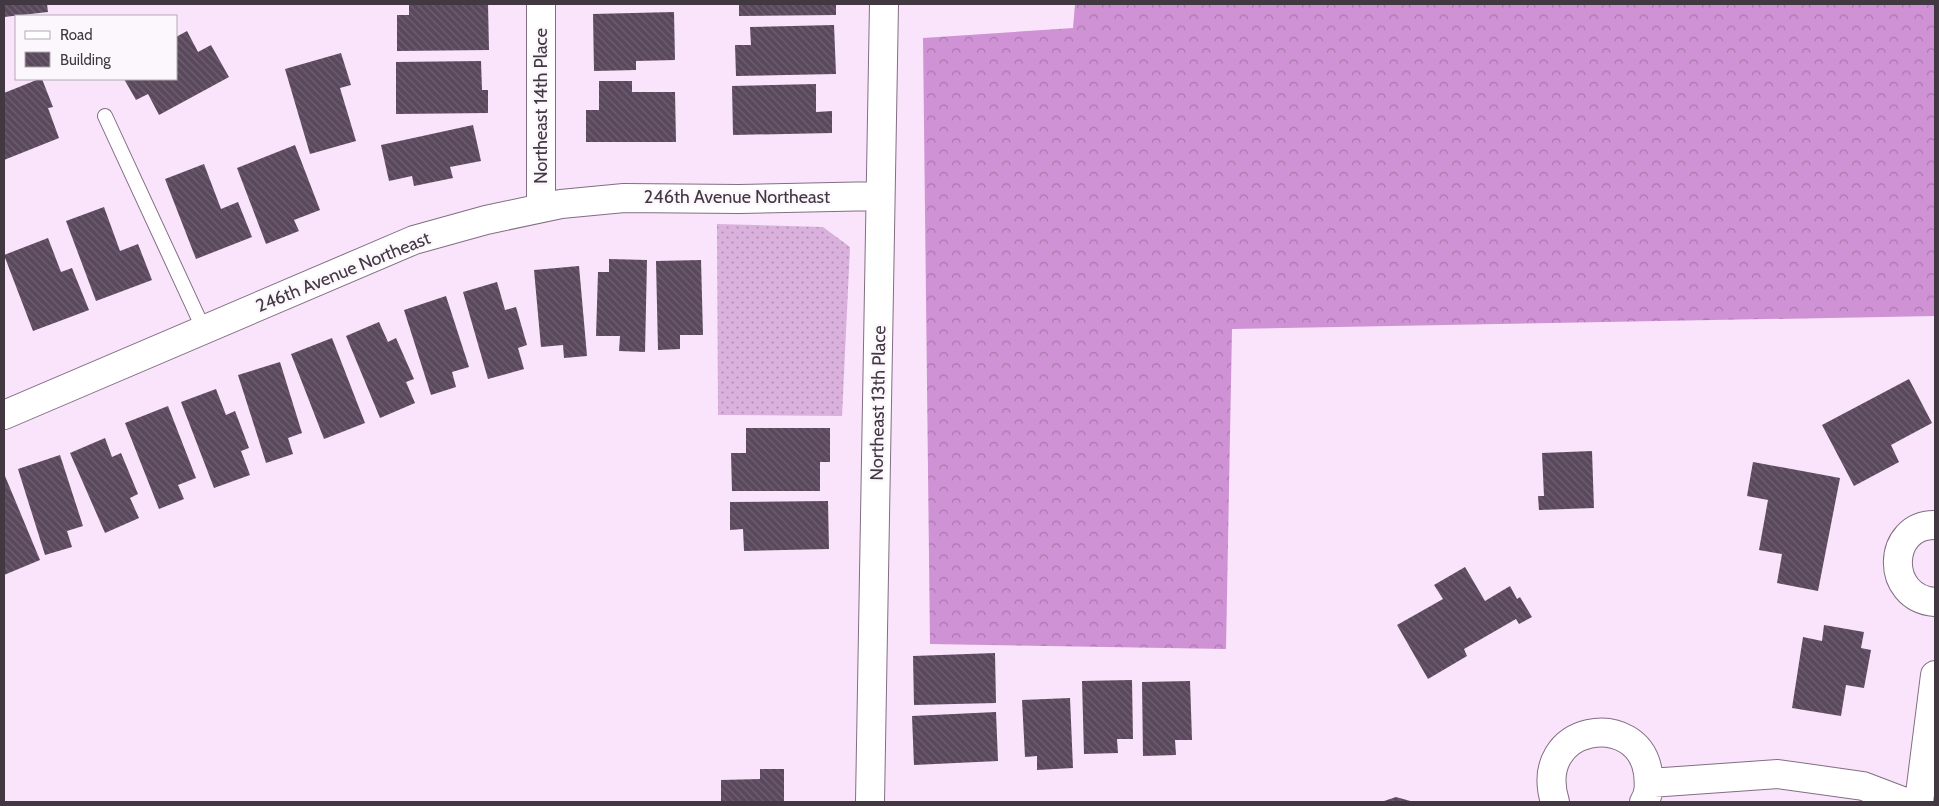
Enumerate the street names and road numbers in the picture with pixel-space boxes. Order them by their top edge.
street label: Northeast 14th Place [530,28,552,184]
street label: 246th Avenue Northeast [644,186,830,208]
street label: 246th Avenue Northeast [253,227,433,317]
street label: Northeast 13th Place [866,325,890,481]

